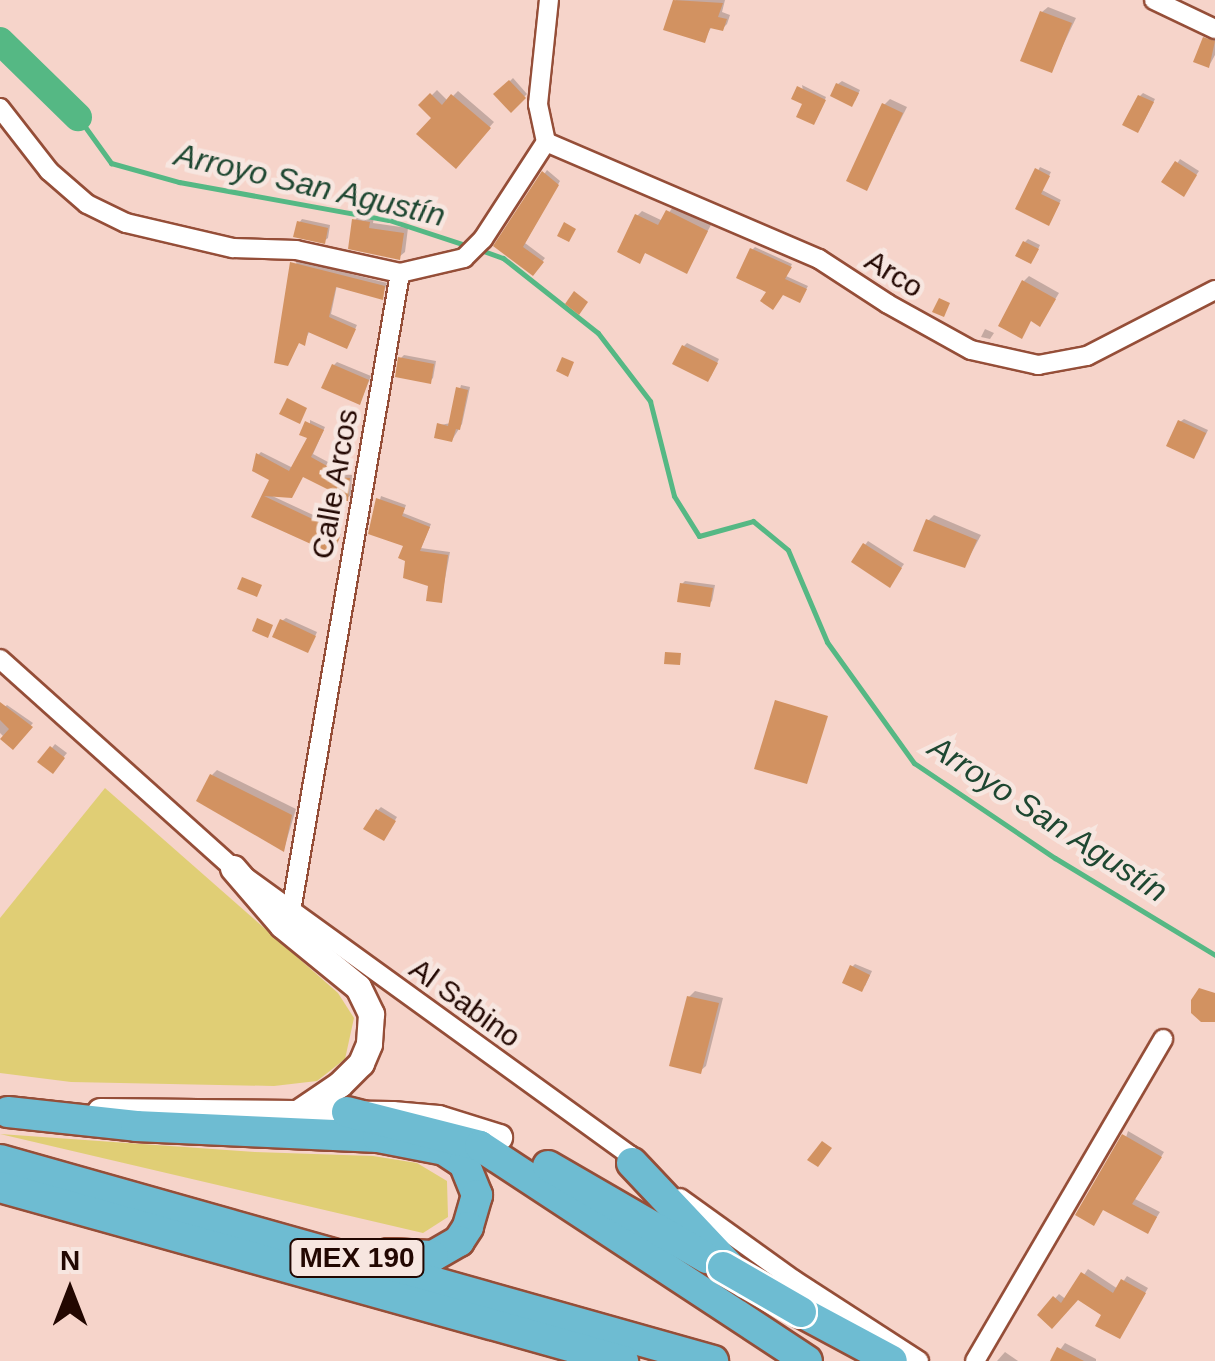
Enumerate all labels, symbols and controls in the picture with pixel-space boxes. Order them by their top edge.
water label: Arroyo San Agustín [170,135,450,235]
street label: Arco [858,242,930,306]
street label: Calle Arcos [304,405,366,563]
water label: Arroyo San Agustín [921,727,1175,911]
street label: Al Sabino [402,951,528,1055]
road number: MEX 190 [287,1235,427,1281]
north arrow [20,1241,120,1341]
text: N [60,1245,80,1276]

